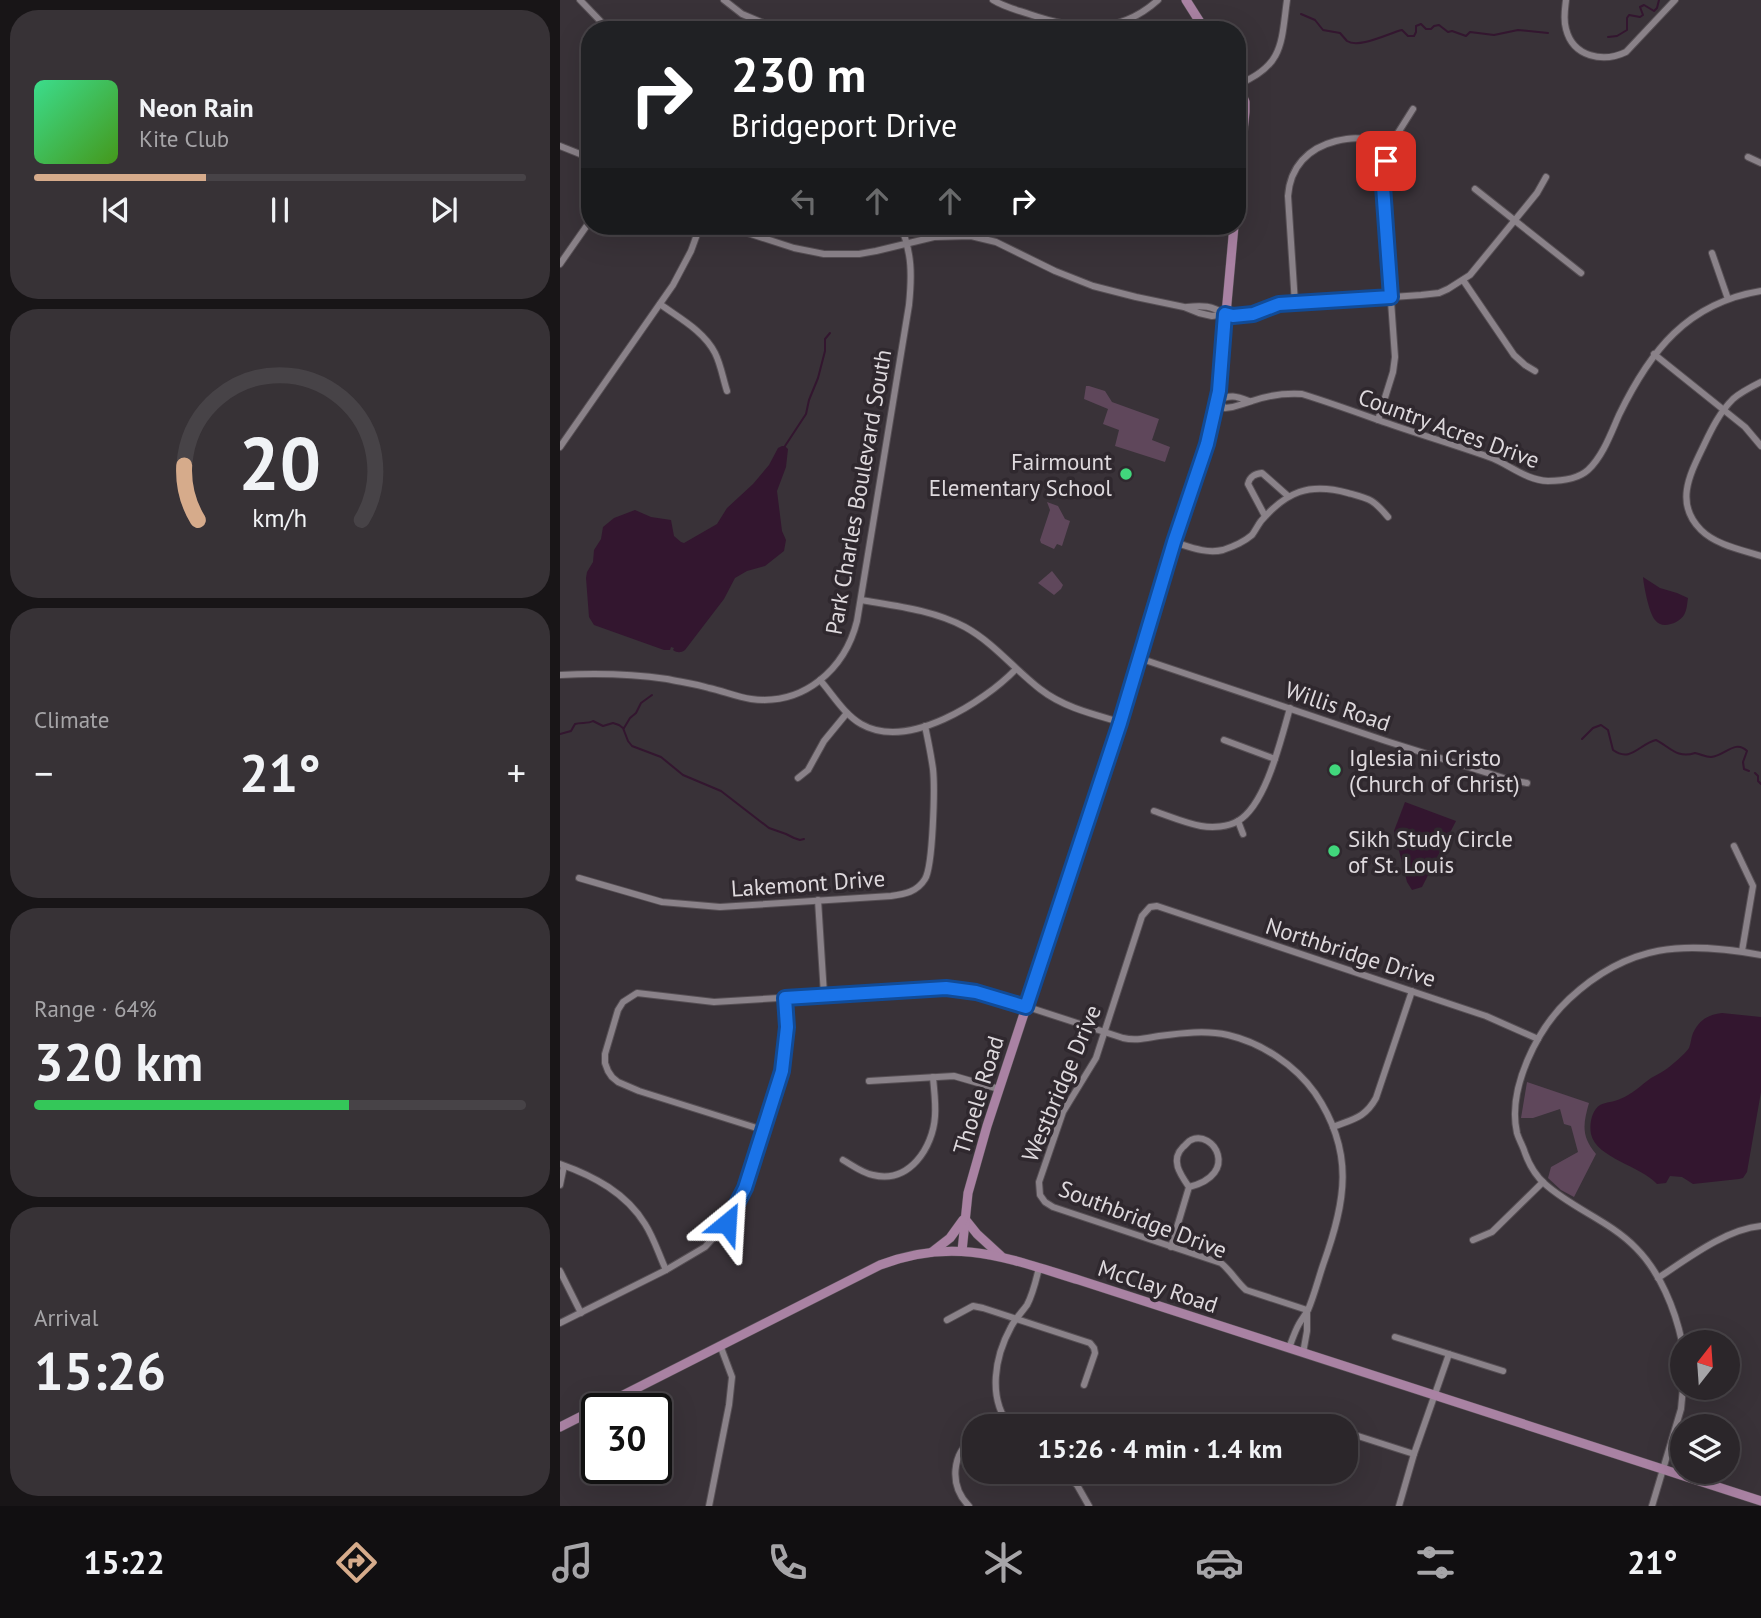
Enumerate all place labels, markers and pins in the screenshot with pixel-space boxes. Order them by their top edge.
pin [1356,131,1416,191]
place label: Fairmount Elementary School [929,447,1112,502]
marker: Fairmount Elementary School [1118,466,1134,482]
place label: Iglesia ni Cristo (Church of Christ) [1349,743,1520,798]
marker: Iglesia ni Cristo (Church of Christ) [1327,762,1343,778]
place label: Sikh Study Circle of St. Louis [1348,824,1513,879]
marker: Sikh Study Circle of St. Louis [1326,843,1342,859]

